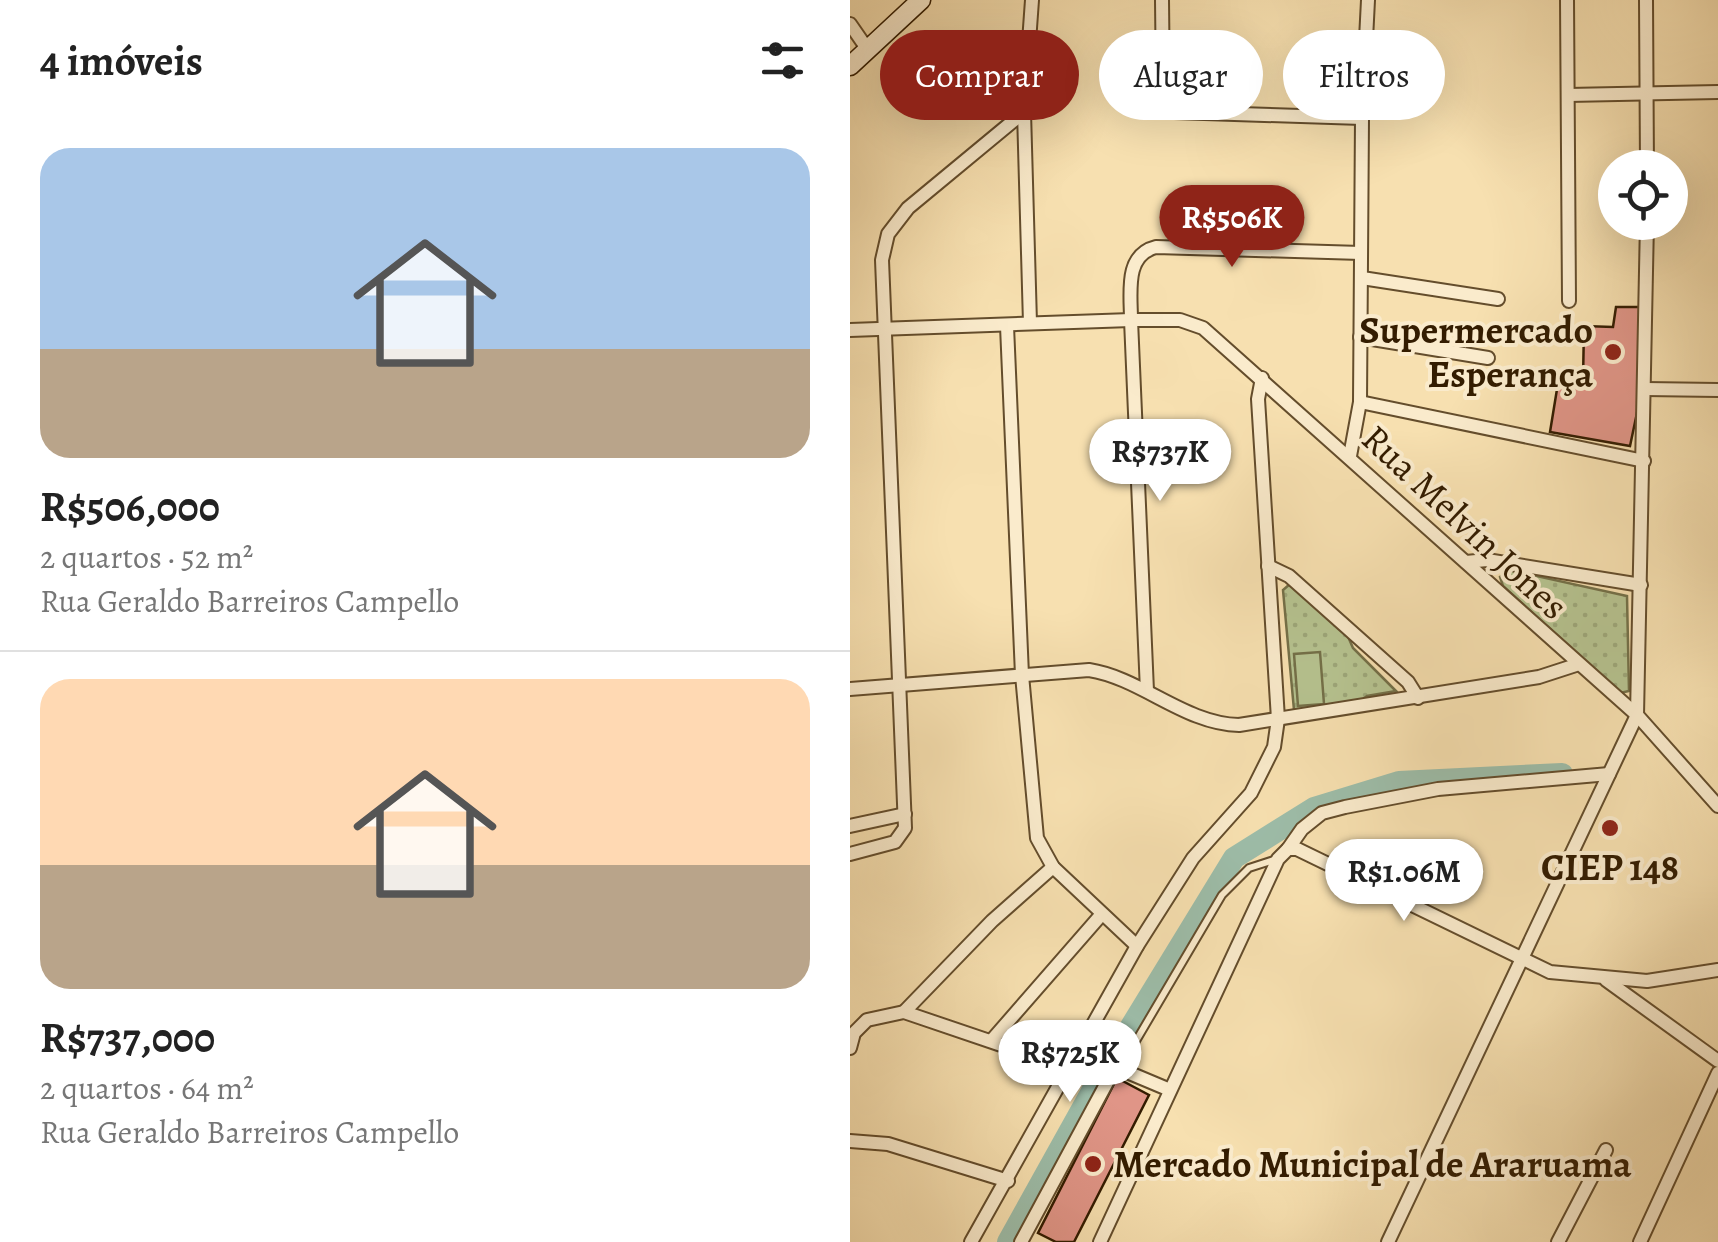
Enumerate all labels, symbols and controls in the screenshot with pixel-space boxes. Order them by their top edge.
chip: Comprar [880,30,1079,120]
chip: Alugar [1099,30,1263,120]
chip: Filtros [1283,30,1445,120]
text: 4 imóveis [40,32,203,89]
icon: filters [755,33,810,88]
map controls [1598,150,1688,240]
button: locate [1598,150,1688,240]
pin: R$506K [1151,185,1313,270]
text: R$506K [1181,195,1283,239]
icon: home [335,213,515,393]
place label: Supermercado Esperança [1359,304,1594,400]
marker: Supermercado Esperança [1602,341,1624,363]
street label: Rua Melvin Jones [1351,413,1579,631]
pin: R$737K [1079,419,1241,504]
text: R$737K [1111,429,1209,473]
text: R$506,000 [40,478,220,535]
text: 2 quartos · 52 m² [40,535,253,579]
text: Rua Geraldo Barreiros Campello [40,579,459,623]
icon: home [335,744,515,924]
marker: CIEP 148 [1599,817,1621,839]
pin: R$1.06M [1312,839,1496,924]
place label: CIEP 148 [1541,841,1679,893]
text: R$1.06M [1347,849,1461,893]
text: R$737,000 [40,1009,215,1066]
pin: R$725K [989,1020,1151,1105]
text: R$725K [1020,1030,1120,1074]
text: 2 quartos · 64 m² [40,1066,254,1110]
text: Rua Geraldo Barreiros Campello [40,1110,459,1154]
place label: Mercado Municipal de Araruama [1113,1138,1632,1190]
marker: Mercado Municipal de Araruama [1082,1153,1104,1175]

